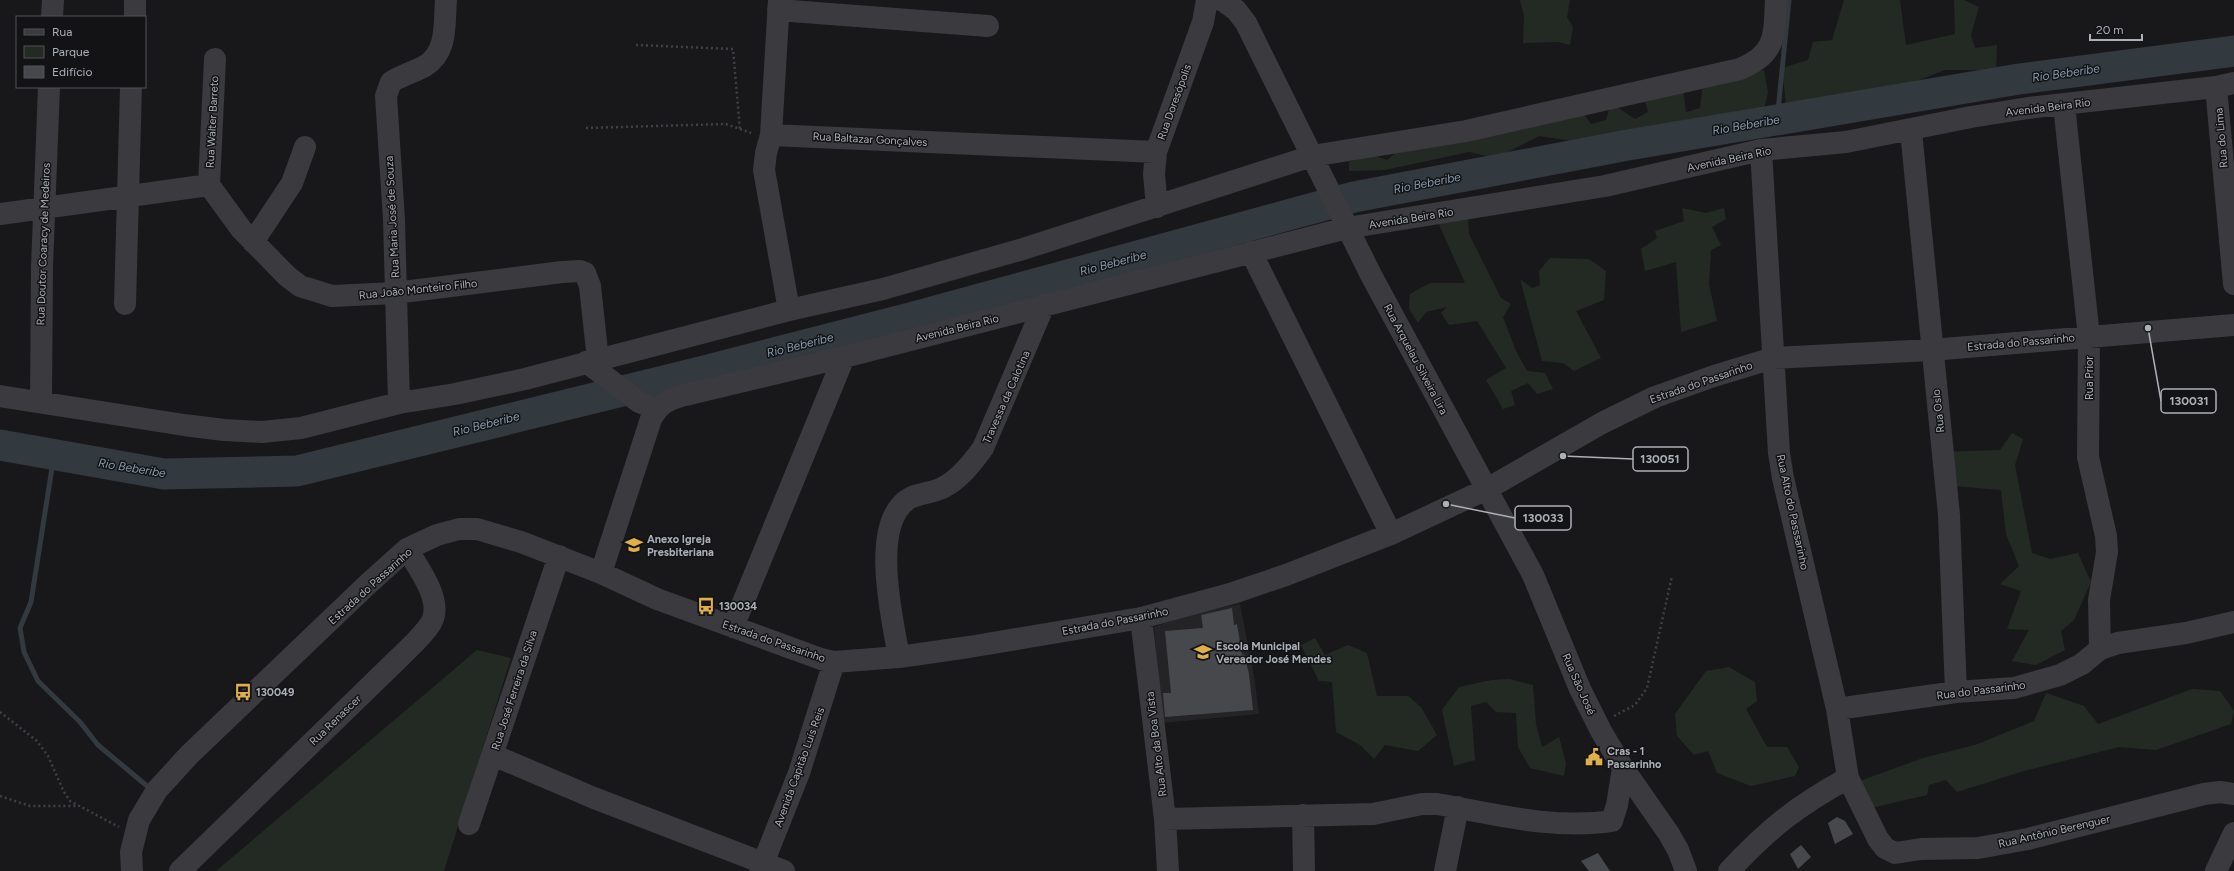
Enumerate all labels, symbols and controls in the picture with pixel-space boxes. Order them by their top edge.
legend [16,16,146,88]
scale bar [2090,16,2142,42]
text: 20 m [2096,23,2124,37]
text: Rua [52,25,72,39]
text: Parque [52,45,90,59]
water label: Rio Beberibe [2031,61,2101,85]
street label: Rua Doresópolis [1155,63,1194,142]
text: Edifício [52,65,92,79]
street label: Rua Walter Barreto [204,76,221,168]
street label: Avenida Beira Rio [2005,96,2091,119]
street label: Rua do Lima [2212,107,2231,168]
water label: Rio Beberibe [1711,112,1781,138]
street label: Rua Baltazar Gonçalves [812,130,928,149]
street label: Avenida Beira Rio [1686,144,1772,175]
street label: Rua Maria José de Souza [383,156,402,278]
street label: Rua Doutor Coaracy de Medeiros [34,163,53,326]
water label: Rio Beberibe [1392,170,1462,196]
street label: Avenida Beira Rio [1368,205,1454,232]
water label: Rio Beberibe [1078,247,1148,279]
street label: Rua João Monteiro Filho [358,277,478,302]
street label: Rua Arquelau Silveira Lira [1381,302,1450,417]
street label: Avenida Beira Rio [914,312,1000,345]
water label: Rio Beberibe [765,330,835,360]
street label: Estrada do Passarinho [1967,331,2075,354]
street label: Travessa da Calotina [980,349,1033,446]
street label: Rua Prior [2083,356,2096,400]
street label: Estrada do Passarinho [1648,359,1754,406]
street label: Rua Oslo [1930,388,1947,433]
callout: 130031 [2161,389,2216,413]
text: 130031 [2169,394,2209,408]
water label: Rio Beberibe [451,409,521,439]
callout: 130051 [1633,447,1688,471]
text: 130051 [1640,452,1680,466]
street label: Rua Alto do Passsarinho [1774,453,1811,571]
water label: Rio Beberibe [97,456,167,480]
callout: 130033 [1515,506,1571,530]
text: 130033 [1523,511,1564,525]
place label: Anexo Igreja Presbiteriana [647,533,714,559]
school or university icon: Anexo Igreja Presbiteriana [624,535,644,555]
street label: Estrada do Passarinho [326,545,415,627]
bus stop icon: 130034 [696,596,716,616]
place label: 130034 [719,600,757,613]
street label: Estrada do Passarinho [1061,605,1169,638]
street label: Estrada do Passarinho [721,618,827,665]
street label: Rua José Ferreira da Silva [489,629,540,752]
place label: Escola Municipal Vereador José Mendes [1216,640,1331,666]
school or university icon: Escola Municipal Vereador José Mendes [1193,642,1213,662]
street label: Rua São José [1559,651,1598,717]
street label: Rua do Passarinho [1936,679,2026,702]
bus stop icon: 130049 [233,682,253,702]
place label: 130049 [256,686,294,699]
street label: Rua Alto da Boa Vista [1144,691,1169,797]
street label: Rua Renascer [307,692,364,748]
street label: Avenida Capitão Luís Reis [772,705,827,829]
place label: Cras - 1 Passarinho [1607,745,1662,771]
public building icon: Cras - 1 Passarinho [1584,747,1604,767]
street label: Rua Antônio Berenguer [1997,812,2111,851]

